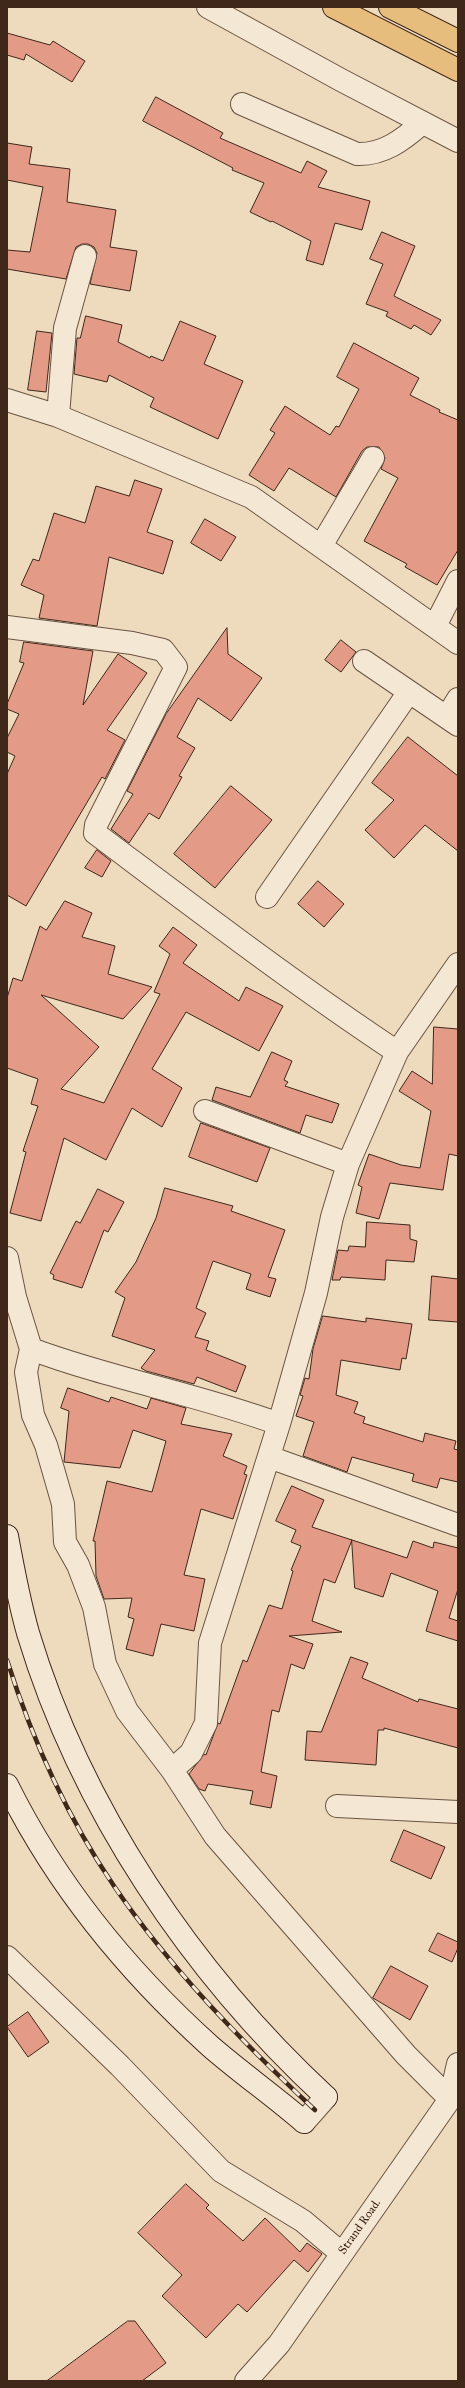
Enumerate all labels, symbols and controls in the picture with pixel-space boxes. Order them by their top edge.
street label: Strand Road. [336,2197,384,2257]

